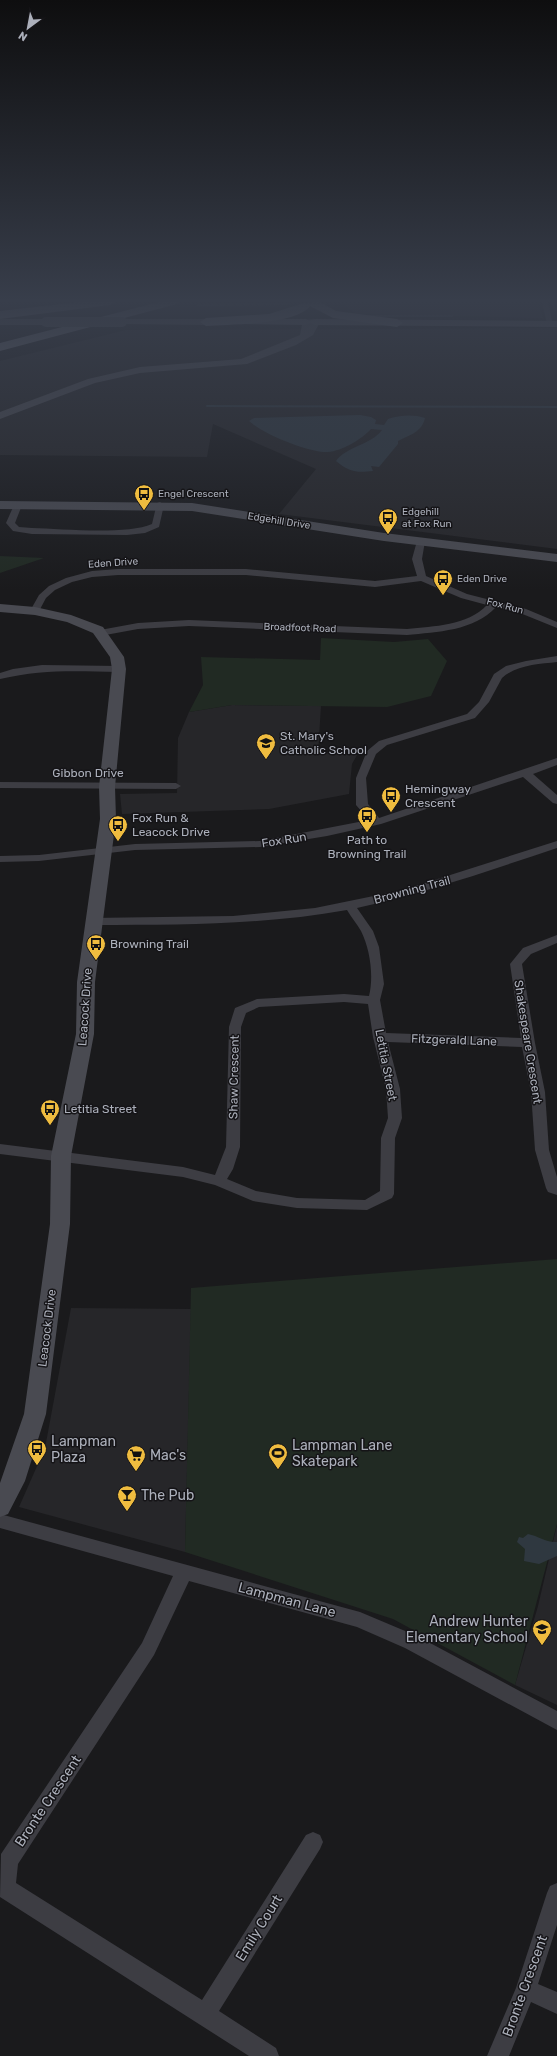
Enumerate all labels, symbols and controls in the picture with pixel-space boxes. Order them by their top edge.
north arrow [8,8,48,48]
text: N [16,28,30,44]
bus stop icon: Engel Crescent [133,483,155,511]
place label: Engel Crescent [158,488,229,500]
place label: Edgehill at Fox Run [402,506,452,530]
bus stop icon: Edgehill at Fox Run [377,507,399,535]
street label: Edgehill Drive [247,510,312,532]
street label: Eden Drive [88,555,139,571]
bus stop icon: Eden Drive [432,568,454,596]
place label: Eden Drive [457,573,508,585]
street label: Fox Run [485,595,525,617]
street label: Broadfoot Road [263,621,337,635]
place label: St. Mary's Catholic School [280,729,367,757]
school or university icon: St. Mary's Catholic School [255,732,277,760]
street label: Gibbon Drive [52,766,124,780]
place label: Hemingway Crescent [405,782,471,810]
bus stop icon: Hemingway Crescent [380,785,402,813]
bus stop icon: Path to Browning Trail [356,805,378,833]
place label: Fox Run & Leacock Drive [132,811,210,839]
bus stop icon: Fox Run & Leacock Drive [107,814,129,842]
street label: Fox Run [260,830,308,850]
place label: Path to Browning Trail [328,833,407,861]
street label: Browning Trail [372,873,452,907]
bus stop icon: Browning Trail [85,933,107,961]
place label: Browning Trail [110,937,189,951]
street label: Leacock Drive [75,967,95,1046]
street label: Shakespeare Crescent [511,979,545,1105]
street label: Letitia Street [372,1028,400,1102]
street label: Fitzgerald Lane [411,1032,497,1049]
street label: Shaw Crescent [226,1035,242,1119]
bus stop icon: Letitia Street [39,1098,61,1126]
place label: Letitia Street [64,1102,137,1116]
street label: Leacock Drive [35,1288,59,1368]
place label: Lampman Plaza [51,1433,116,1466]
place label: Lampman Lane Skatepark [292,1437,393,1470]
bus stop icon: Lampman Plaza [26,1438,48,1466]
sports icon: Lampman Lane Skatepark [267,1442,289,1470]
supermarket icon: Mac's [125,1444,147,1472]
place label: Mac's [150,1447,186,1464]
bar icon: The Pub [116,1484,138,1512]
place label: The Pub [141,1487,194,1504]
street label: Lampman Lane [236,1579,338,1621]
place label: Andrew Hunter Elementary School [406,1613,529,1646]
school or university icon: Andrew Hunter Elementary School [531,1618,553,1646]
street label: Bronte Crescent [11,1752,85,1850]
street label: Emily Court [232,1891,286,1964]
street label: Bronte Crescent [499,1933,551,2039]

